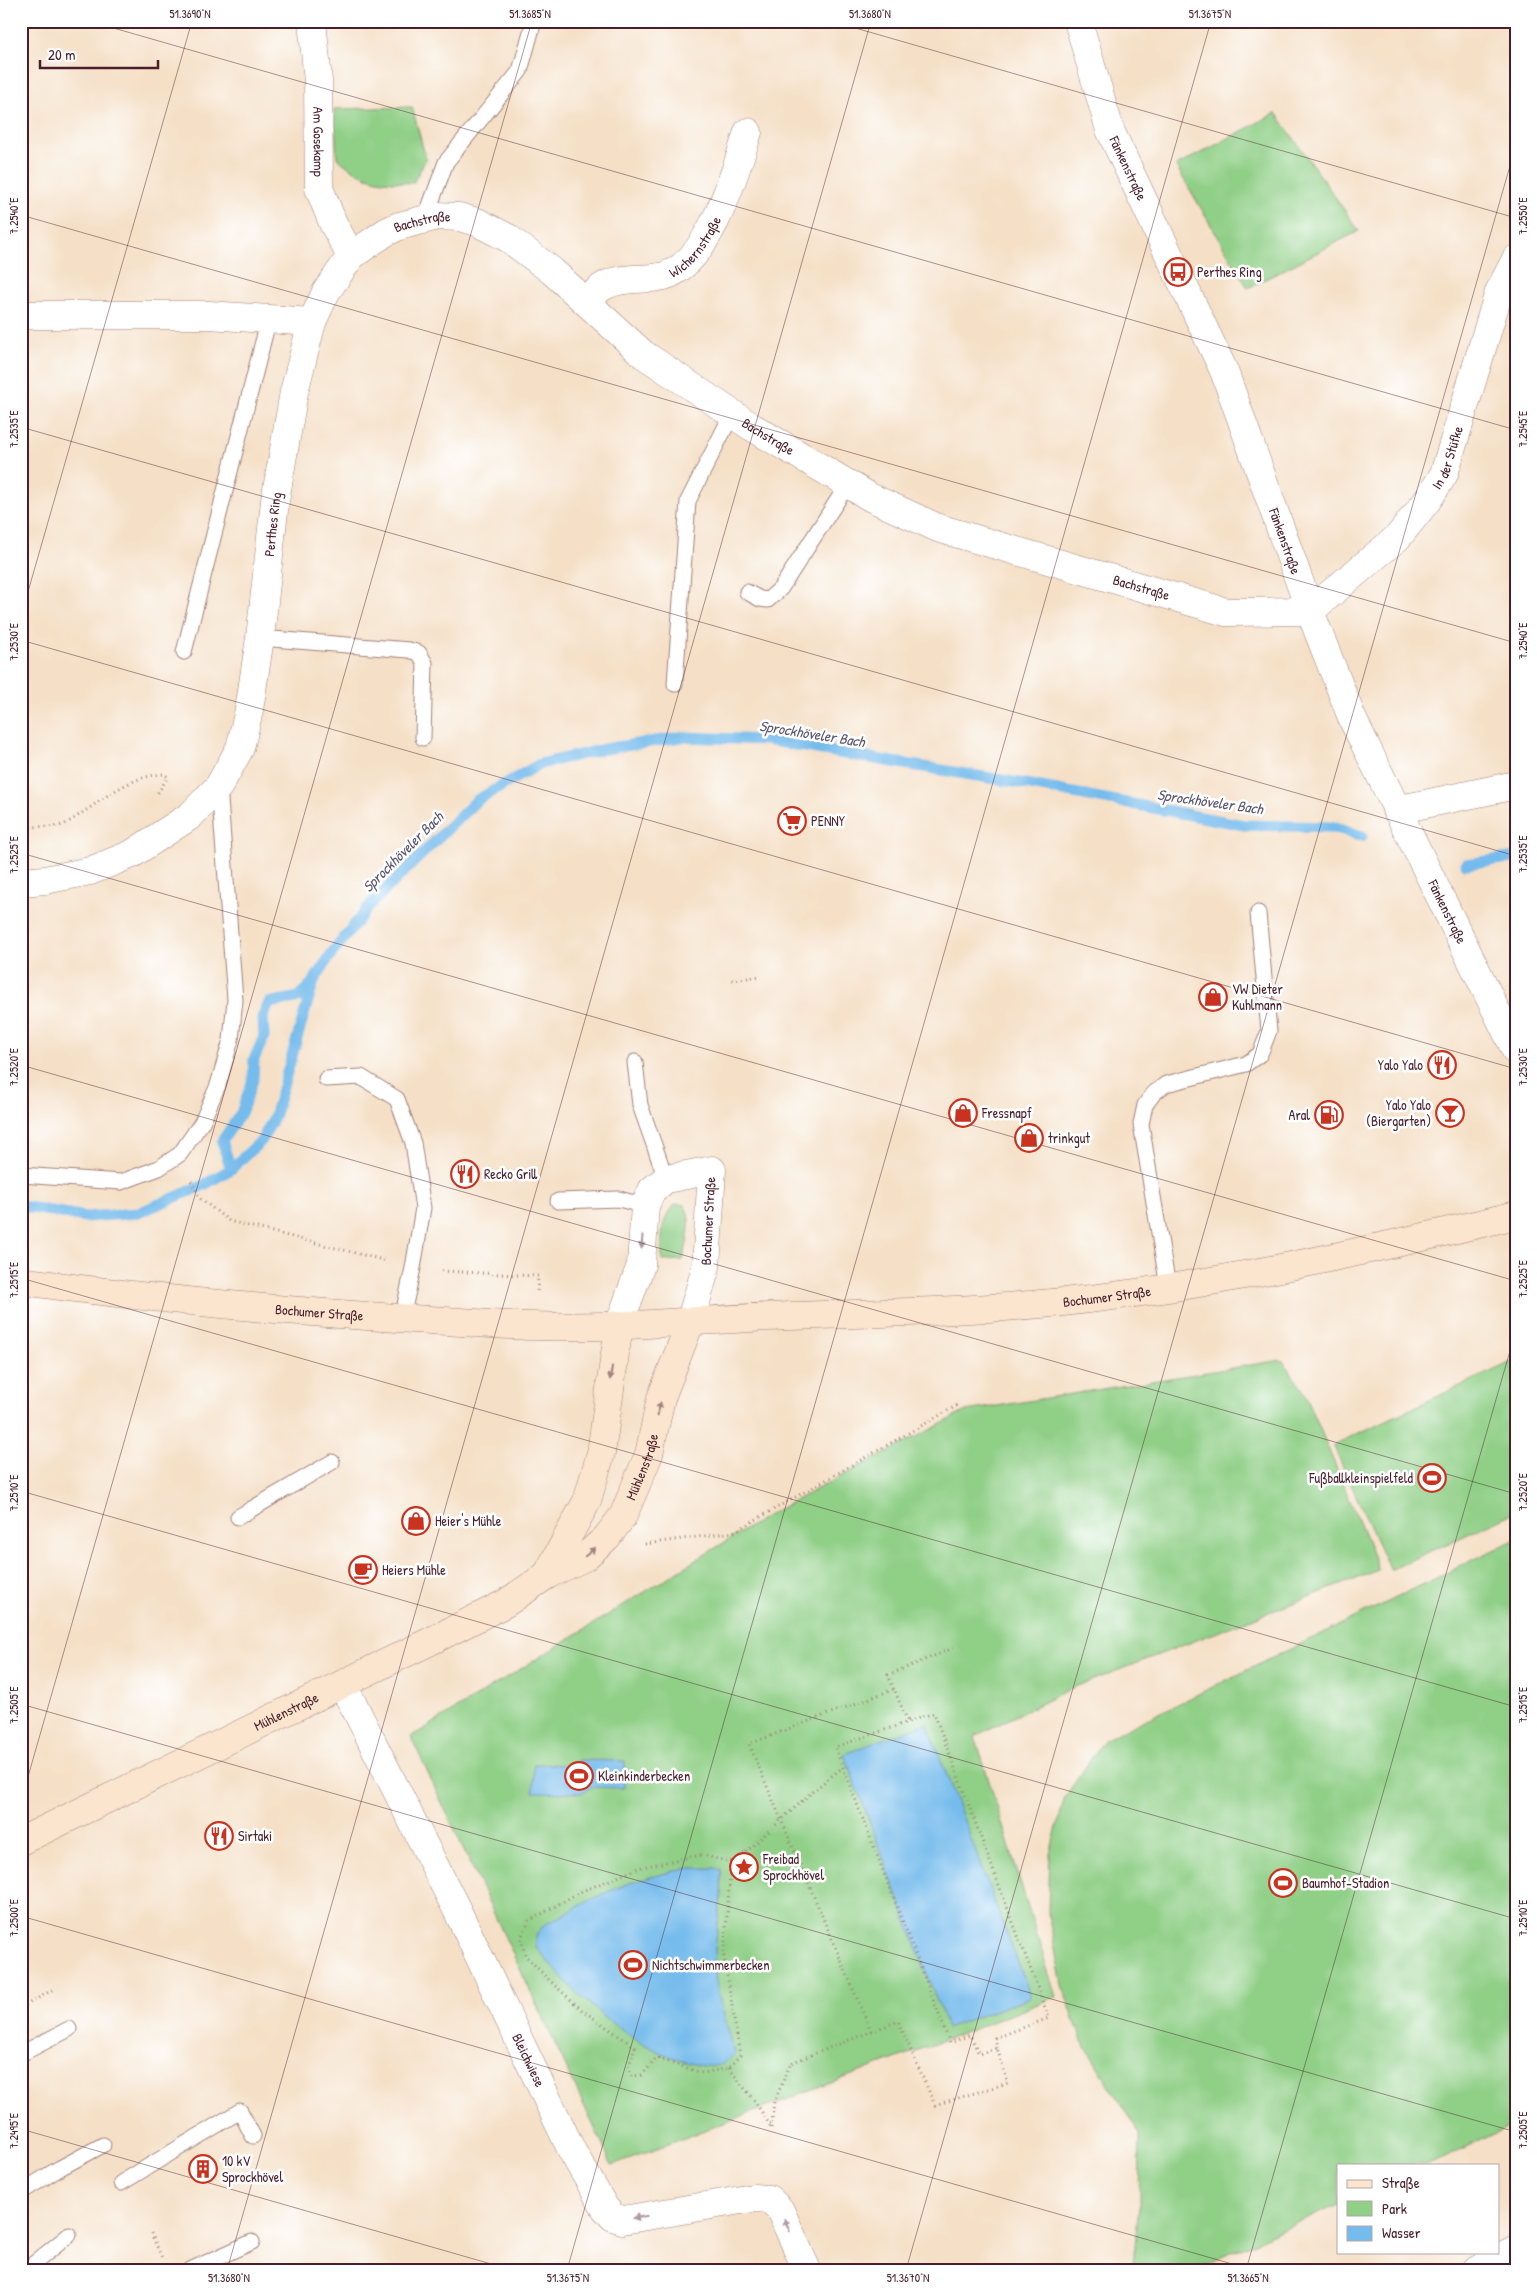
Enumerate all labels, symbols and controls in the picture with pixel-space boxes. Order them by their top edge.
text: 51.3690°N [169,5,211,22]
text: 51.3685°N [509,5,551,22]
text: 51.3680°N [849,5,891,22]
text: 51.3675°N [1189,5,1231,22]
scale bar [40,38,158,70]
text: 20 m [48,44,75,65]
street label: Am Gosekamp [309,107,329,177]
street label: Fänkenstraße [1105,132,1152,204]
text: 7.2550°E [1514,196,1531,235]
text: 7.2540°E [5,197,22,235]
street label: Bachstraße [390,206,452,236]
street label: Wichernstraße [666,213,725,282]
bus stop icon: Perthes Ring [1163,257,1193,287]
place label: Perthes Ring [1197,262,1262,282]
text: 7.2535°E [5,409,22,448]
text: 7.2545°E [1514,410,1531,447]
street label: Bachstraße [738,413,799,459]
street label: In der Stüfke [1427,423,1467,493]
street label: Perthes Ring [259,491,286,557]
street label: Fänkenstraße [1265,504,1306,577]
street label: Bachstraße [1111,570,1172,604]
text: 7.2530°E [5,622,22,661]
text: 7.2540°E [1514,622,1531,660]
water label: Sprockhöveler Bach [758,715,868,752]
water label: Sprockhöveler Bach [1156,784,1266,820]
water label: Sprockhöveler Bach [358,805,449,897]
supermarket icon: PENNY [777,806,807,836]
place label: PENNY [811,811,846,830]
text: 7.2535°E [1514,834,1531,873]
text: 7.2525°E [5,835,22,874]
street label: Fänkenstraße [1424,875,1472,947]
place label: VW Dieter Kuhlmann [1232,979,1283,1014]
shop icon: VW Dieter Kuhlmann [1198,982,1228,1012]
text: 7.2520°E [5,1047,22,1086]
text: 7.2530°E [1514,1047,1531,1086]
restaurant icon: Yalo Yalo [1427,1050,1457,1080]
place label: Yalo Yalo [1378,1055,1423,1074]
place label: Yalo Yalo (Biergarten) [1366,1095,1431,1131]
shop icon: Fressnapf [948,1098,978,1128]
bar icon: Yalo Yalo (Biergarten) [1435,1098,1465,1128]
fuel station icon: Aral [1314,1100,1344,1130]
place label: Fressnapf [981,1103,1032,1123]
place label: Aral [1289,1105,1310,1124]
shop icon: trinkgut [1014,1123,1044,1153]
place label: trinkgut [1048,1128,1090,1148]
restaurant icon: Recko Grill [450,1159,480,1189]
place label: Recko Grill [484,1164,538,1183]
street label: Bochumer Straße [696,1176,720,1266]
one-way arrow [638,1235,646,1251]
text: 7.2525°E [1514,1259,1531,1298]
text: 7.2515°E [5,1261,22,1298]
street label: Bochumer Straße [1062,1281,1152,1311]
street label: Bochumer Straße [274,1299,365,1325]
one-way arrow [607,1366,615,1382]
one-way arrow [655,1402,663,1417]
street label: Mühlenstraße [621,1431,662,1503]
sports icon: Fußballkleinspielfeld [1417,1463,1447,1493]
place label: Fußballkleinspielfeld [1308,1468,1414,1488]
text: 7.2520°E [1514,1472,1531,1511]
text: 7.2510°E [5,1474,22,1512]
shop icon: Heier's Mühle [401,1506,431,1536]
place label: Heier's Mühle [435,1511,502,1530]
one-way arrow [583,1547,596,1558]
cafe icon: Heiers Mühle [348,1555,378,1585]
place label: Heiers Mühle [382,1560,446,1579]
text: 7.2505°E [5,1685,22,1724]
text: 7.2515°E [1514,1686,1531,1723]
street label: Mühlenstraße [250,1687,322,1735]
sports icon: Kleinkinderbecken [564,1761,594,1791]
place label: Kleinkinderbecken [598,1766,690,1785]
restaurant icon: Sirtaki [204,1821,234,1851]
place label: Sirtaki [238,1826,272,1845]
place label: Freibad Sprockhövel [762,1849,824,1885]
place icon: Freibad Sprockhövel [729,1852,759,1882]
sports icon: Baumhof-Stadion [1268,1868,1298,1898]
place label: Baumhof-Stadion [1302,1873,1389,1892]
text: 7.2500°E [5,1898,22,1937]
text: 7.2510°E [1514,1899,1531,1937]
sports icon: Nichtschwimmerbecken [618,1950,648,1980]
place label: Nichtschwimmerbecken [652,1955,770,1974]
street label: Bleichwiese [508,2030,550,2090]
text: 7.2505°E [1514,2110,1531,2149]
text: 7.2495°E [5,2112,22,2149]
place label: 10 kV Sprockhövel [222,2151,283,2187]
building icon: 10 kV Sprockhövel [188,2154,218,2184]
legend [1337,2164,1500,2254]
text: Straße [1382,2172,1420,2193]
text: Park [1382,2198,1407,2219]
one-way arrow [632,2213,648,2221]
one-way arrow [782,2218,790,2232]
text: Wasser [1382,2222,1421,2243]
text: 51.3680°N [208,2269,250,2286]
text: 51.3675°N [547,2269,589,2286]
text: 51.3670°N [887,2269,929,2286]
text: 51.3665°N [1227,2269,1269,2286]

